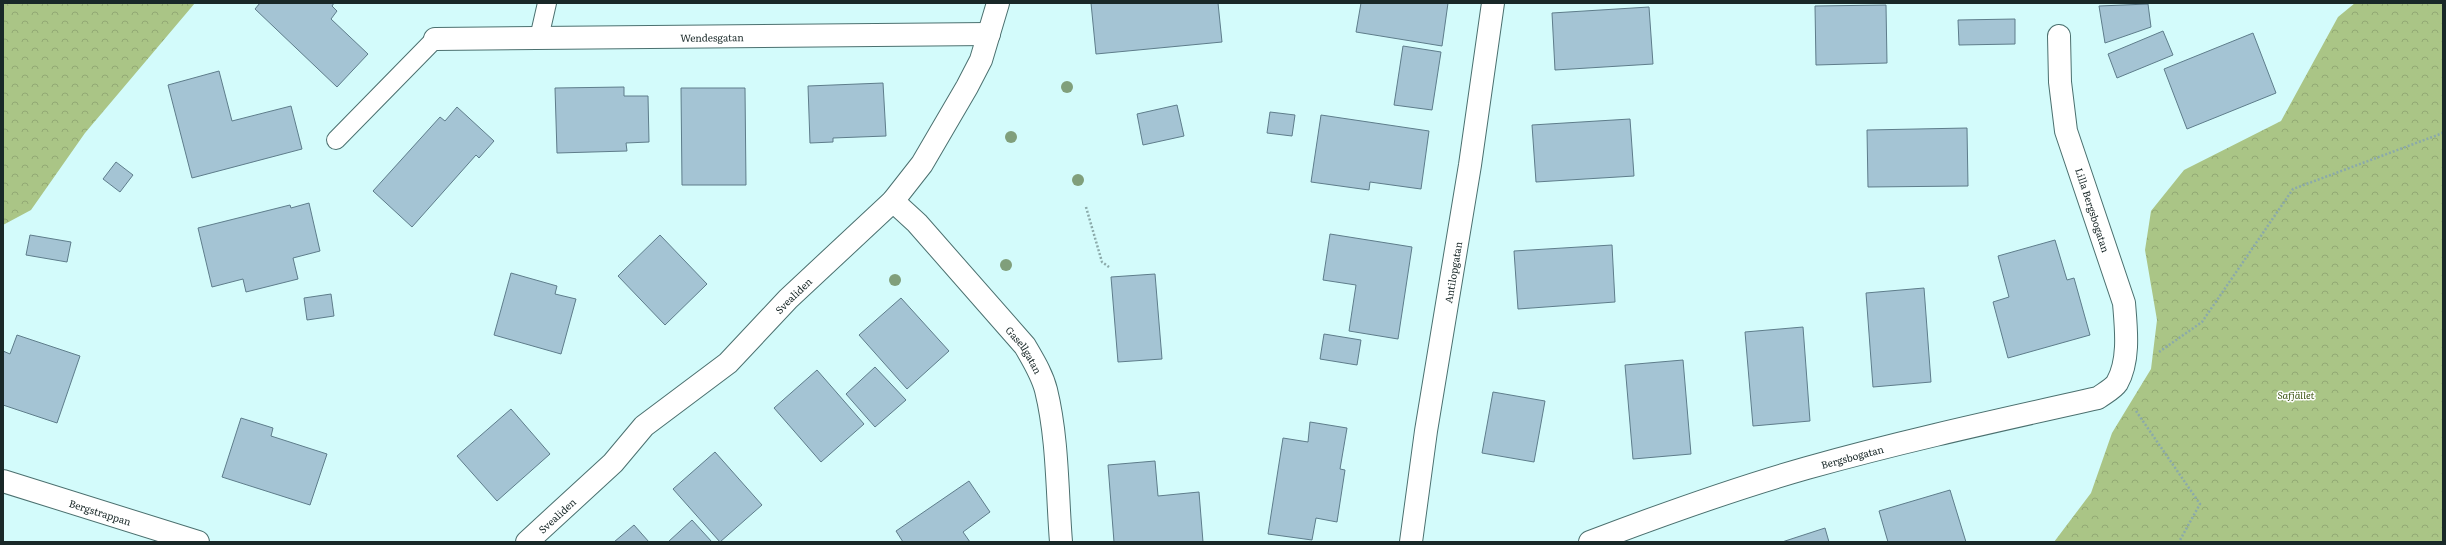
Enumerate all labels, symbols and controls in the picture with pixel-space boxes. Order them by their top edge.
street label: Wendesgatan [680,29,744,44]
street label: Lilla Bergsbogatan [2072,166,2114,255]
street label: Antilopgatan [1440,240,1465,304]
street label: Svealiden [771,273,815,317]
street label: Gasellgatan [1003,322,1047,376]
park label: Safjället [2277,387,2315,402]
street label: Bergsbogatan [1819,440,1885,471]
street label: Svealiden [534,493,579,536]
street label: Bergstrappan [67,495,134,528]

